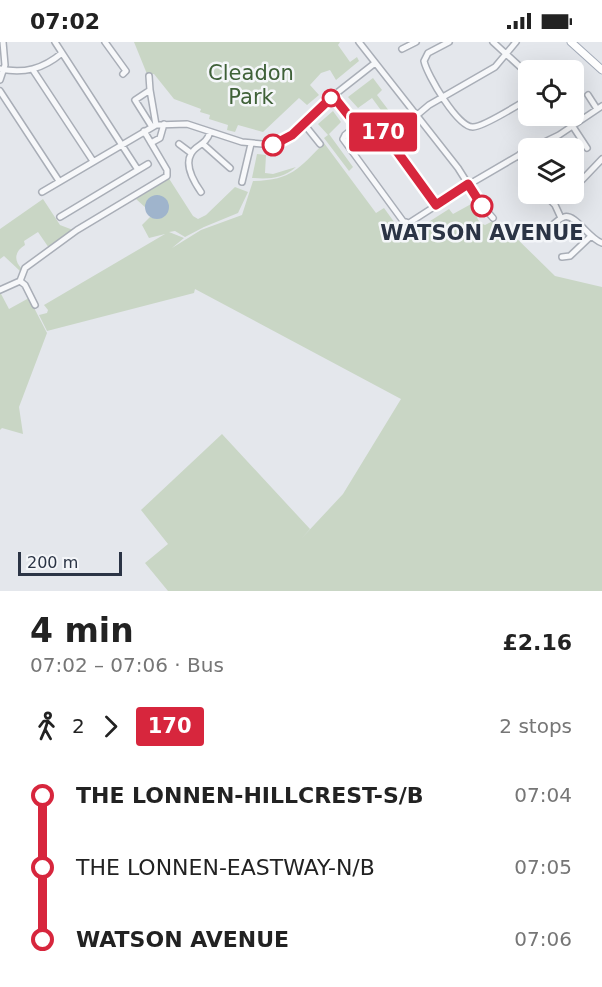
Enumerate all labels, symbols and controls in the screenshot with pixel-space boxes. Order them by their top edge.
text: 07:02 [30,9,100,34]
map controls [518,60,584,204]
button: locate [518,60,584,126]
park label: Cleadon Park [208,61,294,109]
unlabelled marker [322,89,340,107]
line badge: 170 [348,112,418,152]
text: 170 [361,120,405,144]
unlabelled marker [262,134,284,156]
button: layers [518,138,584,204]
marker: WATSON AVENUE [471,195,493,217]
place label: WATSON AVENUE [380,221,584,245]
scale bar [18,549,122,576]
text: 200 m [27,553,78,572]
text: 4 min [30,611,134,650]
text: £2.16 [502,630,572,655]
text: 07:02 – 07:06 · Bus [30,653,224,677]
icon: walk [30,710,63,743]
icon: forward [94,710,127,743]
text: 2 [72,714,85,738]
text: 170 [148,714,192,738]
text: 2 stops [499,714,572,738]
text: THE LONNEN-HILLCREST-S/B [76,783,424,808]
text: 07:04 [514,783,572,807]
text: THE LONNEN-EASTWAY-N/B [76,855,375,880]
text: 07:05 [514,855,572,879]
text: WATSON AVENUE [76,927,289,952]
text: 07:06 [514,927,572,951]

